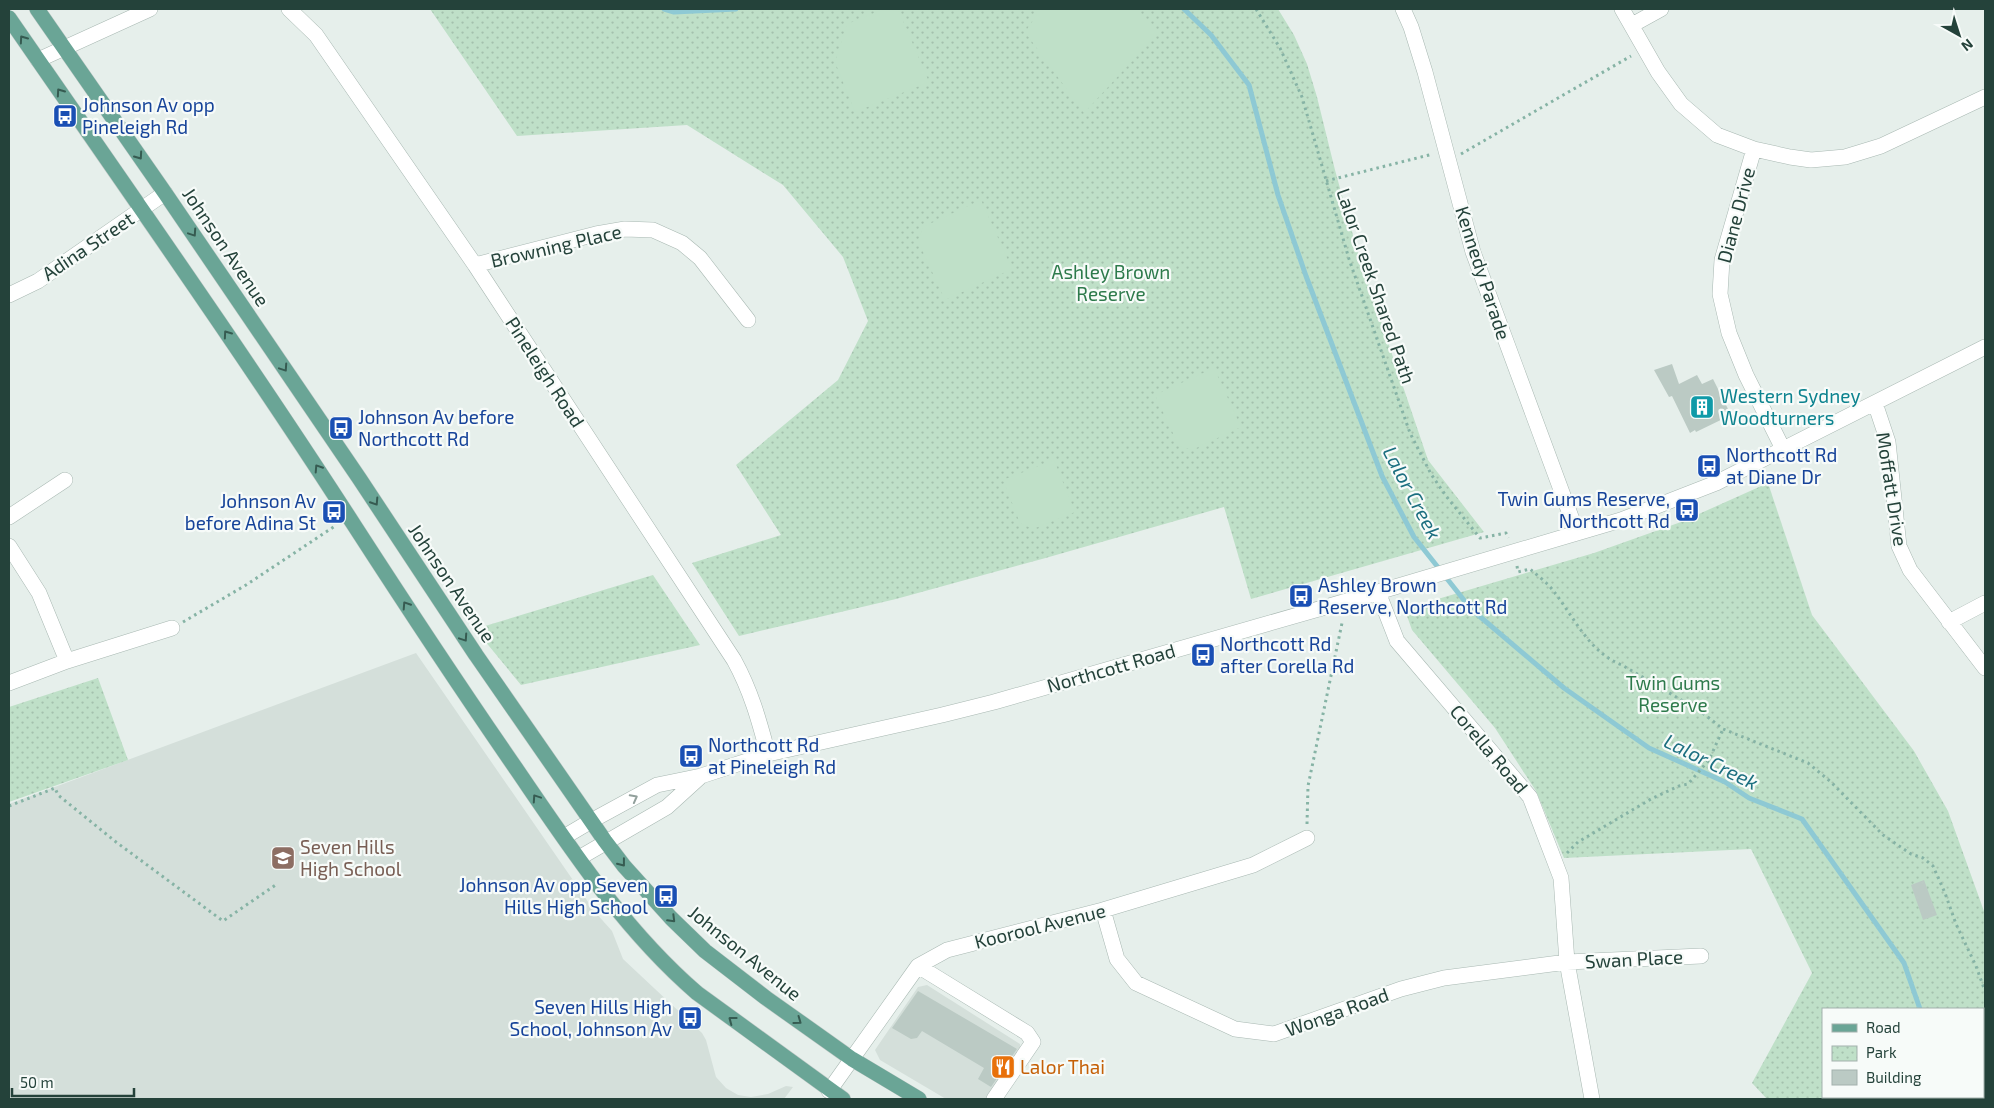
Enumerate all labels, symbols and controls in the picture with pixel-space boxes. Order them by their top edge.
north arrow [1934,10,1984,60]
one-way arrow [20,35,29,45]
text: N [1958,36,1977,55]
one-way arrow [57,88,66,97]
place label: Johnson Av opp Pineleigh Rd [82,93,215,138]
bus stop icon: Johnson Av opp Pineleigh Rd [52,103,78,129]
one-way arrow [133,150,142,160]
street label: Diane Drive [1712,164,1759,265]
street label: Johnson Avenue [178,183,275,310]
street label: Lalor Creek Shared Path [1332,185,1421,387]
street label: Kennedy Parade [1451,203,1516,342]
street label: Adina Street [37,206,138,285]
street label: Browning Place [488,219,624,272]
one-way arrow [187,227,196,237]
park label: Ashley Brown Reserve [1052,260,1170,305]
street label: Pineleigh Road [501,312,590,431]
one-way arrow [224,330,233,339]
one-way arrow [278,362,287,371]
place label: Western Sydney Woodturners [1720,384,1860,429]
building icon: Western Sydney Woodturners [1689,394,1715,420]
place label: Johnson Av before Northcott Rd [358,405,514,450]
bus stop icon: Johnson Av before Northcott Rd [328,415,354,441]
street label: Moffatt Drive [1872,430,1913,548]
water label: Lalor Creek [1378,442,1447,543]
place label: Northcott Rd at Diane Dr [1726,443,1837,488]
bus stop icon: Northcott Rd at Diane Dr [1696,453,1722,479]
one-way arrow [314,465,324,474]
place label: Twin Gums Reserve, Northcott Rd [1498,487,1670,532]
place label: Johnson Av before Adina St [185,489,316,534]
one-way arrow [368,497,378,506]
bus stop icon: Twin Gums Reserve, Northcott Rd [1674,497,1700,523]
bus stop icon: Johnson Av before Adina St [321,499,347,525]
street label: Johnson Avenue [404,519,501,646]
place label: Ashley Brown Reserve, Northcott Rd [1318,573,1507,618]
bus stop icon: Ashley Brown Reserve, Northcott Rd [1288,583,1314,609]
one-way arrow [402,601,412,610]
place label: Northcott Rd after Corella Rd [1220,632,1354,677]
one-way arrow [458,633,468,642]
street label: Northcott Road [1044,638,1178,697]
bus stop icon: Northcott Rd after Corella Rd [1190,642,1216,668]
park label: Twin Gums Reserve [1626,671,1720,716]
street label: Corella Road [1446,700,1533,798]
water label: Lalor Creek [1660,728,1762,794]
place label: Northcott Rd at Pineleigh Rd [708,733,836,778]
bus stop icon: Northcott Rd at Pineleigh Rd [678,743,704,769]
one-way arrow [533,794,542,803]
one-way arrow [628,794,637,804]
place label: Seven Hills High School [300,835,402,880]
school or university icon: Seven Hills High School [270,845,296,871]
one-way arrow [616,857,625,866]
place label: Johnson Av opp Seven Hills High School [459,873,648,918]
bus stop icon: Johnson Av opp Seven Hills High School [653,883,679,909]
street label: Koorool Avenue [972,898,1108,953]
street label: Johnson Avenue [684,900,806,1005]
one-way arrow [667,913,676,922]
street label: Swan Place [1584,944,1684,973]
street label: Wonga Road [1282,982,1392,1041]
place label: Seven Hills High School, Johnson Av [509,995,672,1040]
bus stop icon: Seven Hills High School, Johnson Av [677,1005,703,1031]
legend [1822,1008,1984,1098]
one-way arrow [792,1015,802,1024]
one-way arrow [729,1017,738,1025]
text: Road [1866,1018,1901,1036]
text: Park [1866,1043,1897,1061]
restaurant icon: Lalor Thai [990,1054,1016,1080]
place label: Lalor Thai [1020,1055,1105,1078]
scale bar [12,1066,135,1098]
text: Building [1866,1068,1922,1086]
text: 50 m [20,1073,54,1091]

